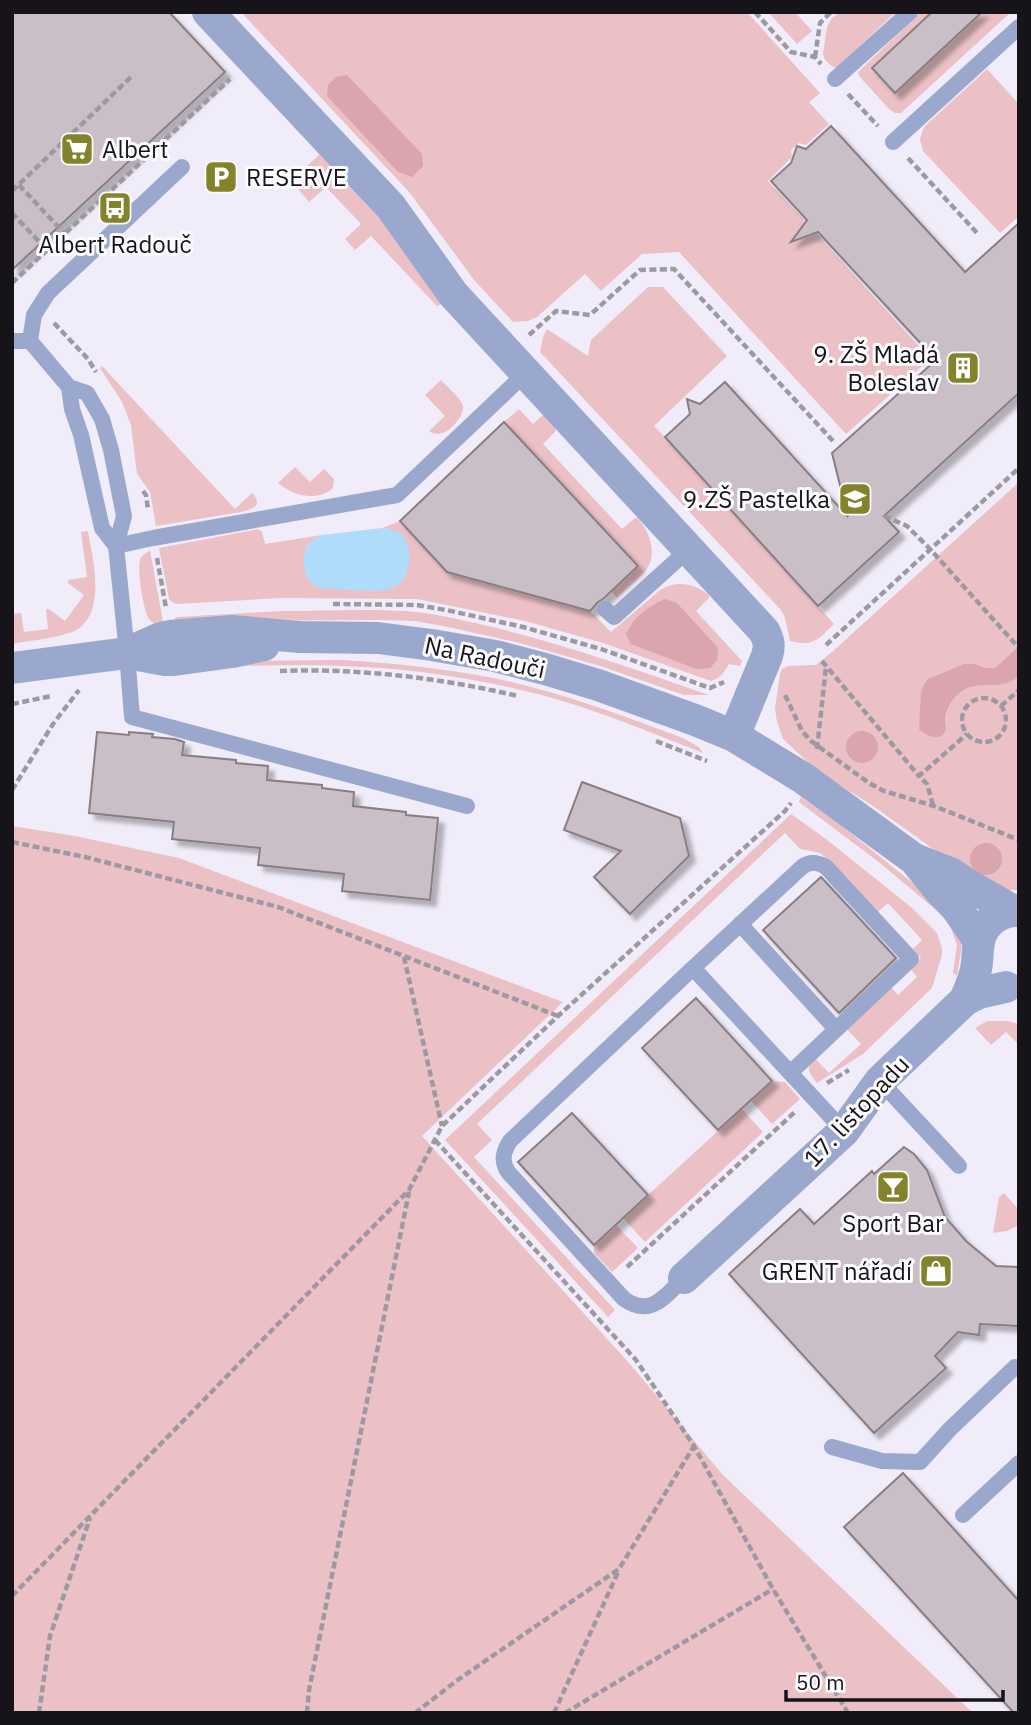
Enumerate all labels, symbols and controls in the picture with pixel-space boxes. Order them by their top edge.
supermarket icon: Albert [58,130,96,168]
place label: Albert [102,133,168,165]
parking icon: RESERVE [202,158,240,196]
place label: RESERVE [246,161,347,193]
bus stop icon: Albert Radouč [96,189,134,227]
place label: Albert Radouč [39,228,192,260]
place label: 9. ZŠ Mladá Boleslav [813,338,939,398]
building icon: 9. ZŠ Mladá Boleslav [944,349,982,387]
school or university icon: 9.ZŠ Pastelka [836,480,874,518]
place label: 9.ZŠ Pastelka [683,483,830,515]
street label: Na Radouči [422,629,548,685]
street label: 17. listopadu [796,1048,916,1174]
bar icon: Sport Bar [874,1168,912,1206]
place label: Sport Bar [842,1207,944,1239]
shop icon: GRENT nářadí [917,1252,955,1290]
place label: GRENT nářadí [762,1255,912,1287]
scale bar [786,1658,1003,1702]
text: 50 m [796,1668,845,1696]

